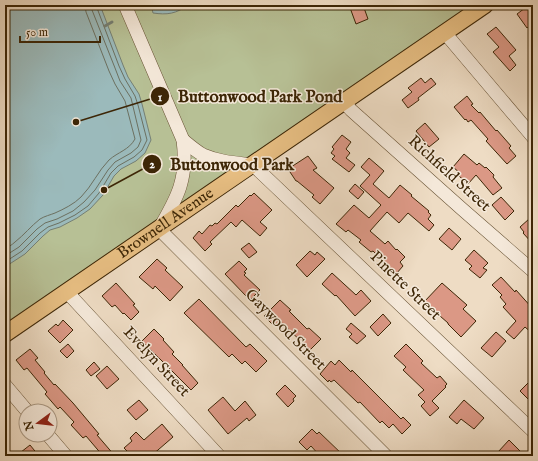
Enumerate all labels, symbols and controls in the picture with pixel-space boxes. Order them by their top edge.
scale bar [20,18,100,44]
text: 50 m [26,25,48,40]
callout: Buttonwood Park Pond [150,82,350,111]
text: Buttonwood Park Pond [178,87,343,108]
text: 1 [158,90,163,105]
street label: Richfield Street [403,132,495,217]
callout: Buttonwood Park [142,149,302,178]
text: Buttonwood Park [170,155,295,176]
text: 2 [149,157,155,172]
street label: Brownell Avenue [114,184,218,264]
street label: Pinette Street [365,247,445,325]
street label: Gaywood Street [240,285,330,375]
street label: Evelyn Street [118,323,194,402]
north arrow [18,403,58,443]
text: N [21,418,38,433]

